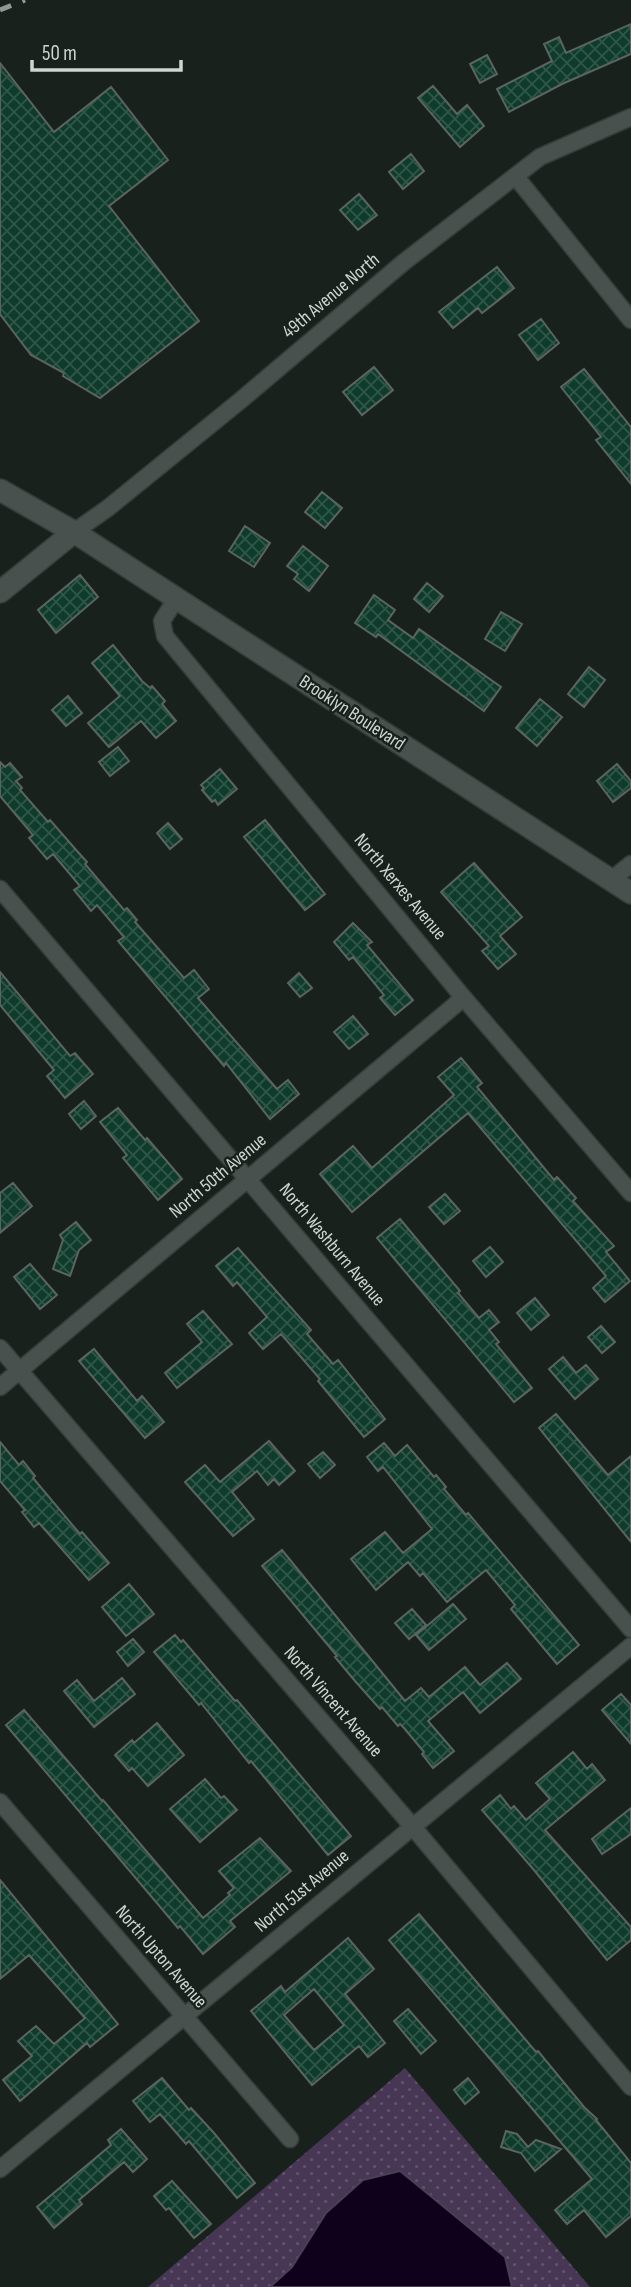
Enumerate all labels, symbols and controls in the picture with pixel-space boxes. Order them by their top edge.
scale bar [32,28,180,72]
text: 50 m [42,41,77,66]
street label: 49th Avenue North [278,249,384,343]
street label: Brooklyn Boulevard [295,670,409,756]
street label: North Xerxes Avenue [349,829,451,945]
street label: North 50th Avenue [165,1129,271,1223]
street label: North Washburn Avenue [274,1179,390,1311]
street label: North Vincent Avenue [279,1642,387,1762]
street label: North 51st Avenue [250,1845,354,1937]
street label: North Upton Avenue [110,1901,212,2013]

